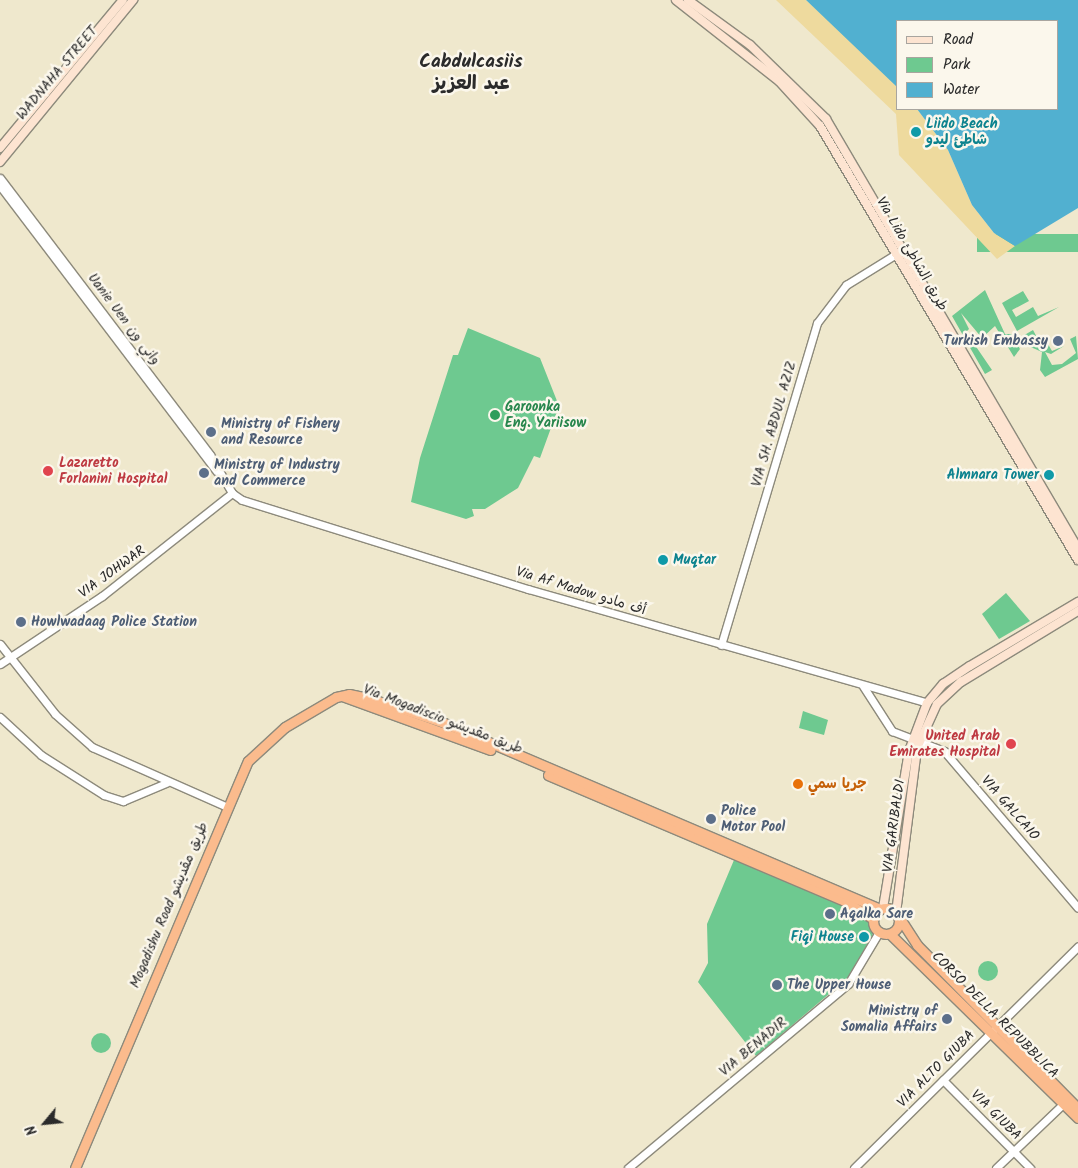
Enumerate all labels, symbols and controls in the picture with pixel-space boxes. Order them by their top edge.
legend [896,20,1058,110]
street label: WADNAHA STREET [13,23,101,123]
text: Road [943,28,973,52]
district label: Cabdulcasiis عبد العزيز [419,52,523,96]
text: Park [943,53,970,77]
text: Water [943,78,979,102]
place label: Liido Beach شاطئ ليدو [926,116,998,148]
marker: Liido Beach شاطئ ليدو [910,126,922,138]
street label: Via Lido طريق الشاطئ [873,194,951,314]
street label: Uanie Uen واني ون [84,270,164,368]
place label: Turkish Embassy [944,333,1048,349]
marker: Turkish Embassy [1052,335,1064,347]
street label: VIA SH. ABDUL AZIZ [748,359,800,489]
place label: Garoonka Eng. Yariisow [505,399,586,432]
marker: Garoonka Eng. Yariisow [489,409,501,421]
place label: Ministry of Fishery and Resource [221,416,340,448]
marker: Ministry of Fishery and Resource [205,426,217,438]
place label: Lazaretto Forlanini Hospital [59,455,167,488]
place label: Ministry of Industry and Commerce [214,457,340,490]
marker: Lazaretto Forlanini Hospital [41,464,55,478]
marker: Ministry of Industry and Commerce [198,467,210,479]
place label: Almnara Tower [947,467,1039,483]
marker: Almnara Tower [1043,469,1055,481]
street label: VIA JOHWAR [75,542,149,602]
place label: Muqtar [673,552,716,568]
marker: Muqtar [657,554,669,566]
street label: Via Af Madow أف مادو [514,563,648,619]
place label: Howlwadaag Police Station [31,614,197,630]
marker: Howlwadaag Police Station [15,616,27,628]
street label: Via Mogadiscio طريق مقديشو [361,681,525,757]
place label: United Arab Emirates Hospital [890,728,1000,760]
marker: United Arab Emirates Hospital [1004,737,1018,751]
street label: VIA GALCAIO [977,772,1043,844]
place label: جريا سمي [808,776,866,792]
marker: جريا سمي [792,778,804,790]
street label: VIA GARIBALDI [879,778,909,874]
place label: Police Motor Pool [721,803,785,836]
marker: Police Motor Pool [705,813,717,825]
street label: Mogadishu Road طريق مقديشو [126,819,212,991]
place label: Aqalka Sare [840,906,913,922]
marker: Aqalka Sare [824,908,836,920]
place label: Fiqi House [791,929,854,945]
marker: Fiqi House [858,931,870,943]
street label: CORSO DELLA REPUBBLICA [928,948,1062,1082]
place label: The Upper House [787,977,891,993]
marker: The Upper House [771,979,783,991]
place label: Ministry of Somalia Affairs [841,1003,937,1036]
marker: Ministry of Somalia Affairs [941,1013,953,1025]
street label: VIA BENADIR [716,1014,790,1080]
street label: VIA ALTO GIUBA [894,1027,978,1111]
street label: VIA GIUBA [967,1086,1025,1144]
north arrow [20,1098,70,1148]
text: N [20,1121,44,1139]

